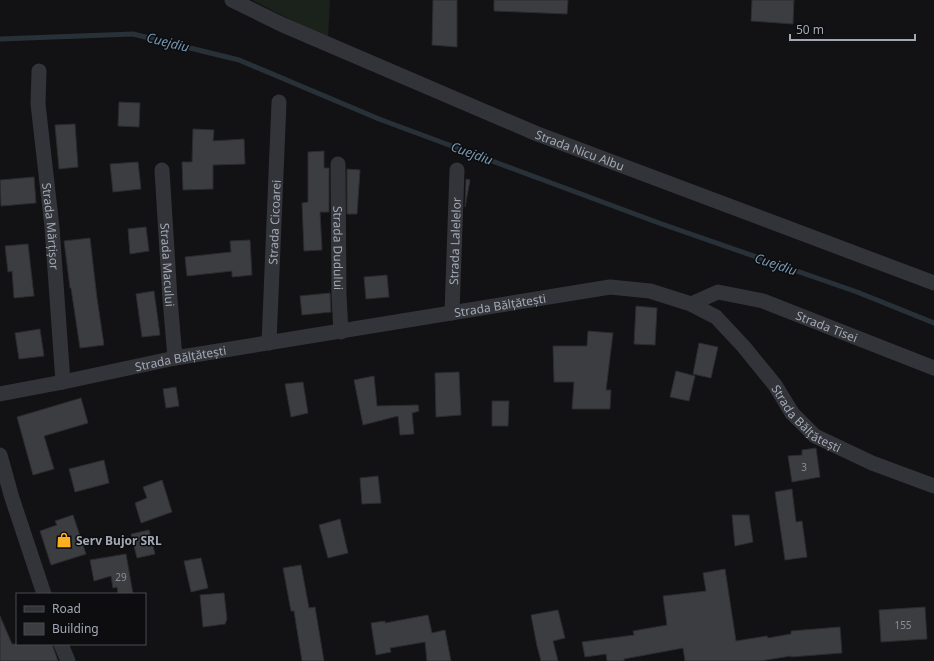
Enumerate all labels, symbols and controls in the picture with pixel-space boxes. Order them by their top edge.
scale bar [790,16,915,42]
text: 50 m [796,21,824,38]
water label: Cuejdiu [145,28,192,56]
street label: Strada Nicu Albu [533,125,627,174]
water label: Cuejdiu [449,137,496,169]
street label: Strada Cicoarei [264,179,284,265]
street label: Strada Mărțișor [39,182,64,271]
street label: Strada Lalelelor [444,197,465,285]
street label: Strada Dudului [330,206,347,290]
street label: Strada Macului [157,222,179,307]
water label: Cuejdiu [753,248,800,280]
street label: Strada Bălțătești [453,289,547,321]
street label: Strada Tisei [793,306,860,346]
street label: Strada Bălțătești [133,341,227,375]
street label: Strada Bălțătești [768,381,844,456]
house number: 3 [801,460,807,474]
shop icon: Serv Bujor SRL [55,531,73,549]
place label: Serv Bujor SRL [76,532,162,549]
house number: 29 [115,570,127,584]
legend [16,593,146,645]
text: Road [52,600,81,617]
house number: 155 [894,618,912,632]
text: Building [52,620,99,637]

